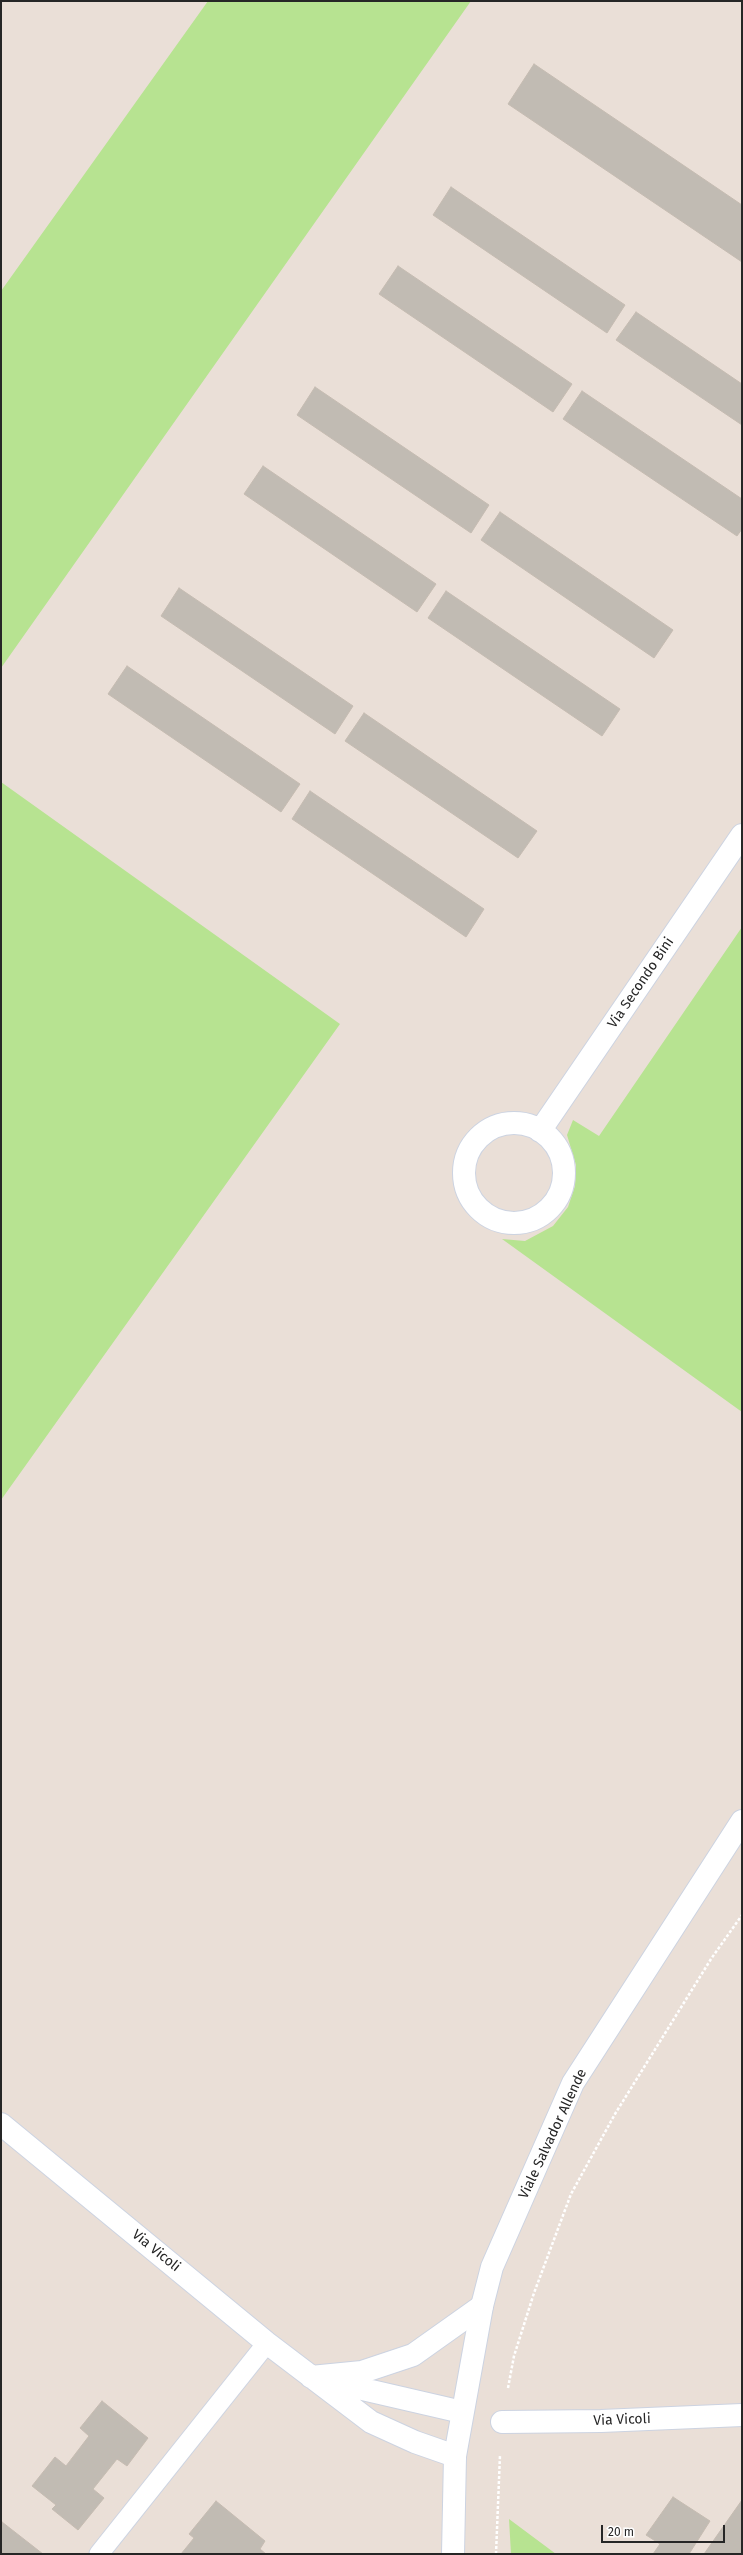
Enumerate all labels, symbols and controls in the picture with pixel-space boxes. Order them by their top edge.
street label: Via Secondo Bini [604,934,678,1032]
street label: Viale Salvador Allende [515,2066,591,2202]
street label: Via Vicoli [128,2226,184,2276]
street label: Via Vicoli [593,2411,651,2429]
scale bar [603,2517,727,2543]
text: 20 m [608,2525,634,2539]

